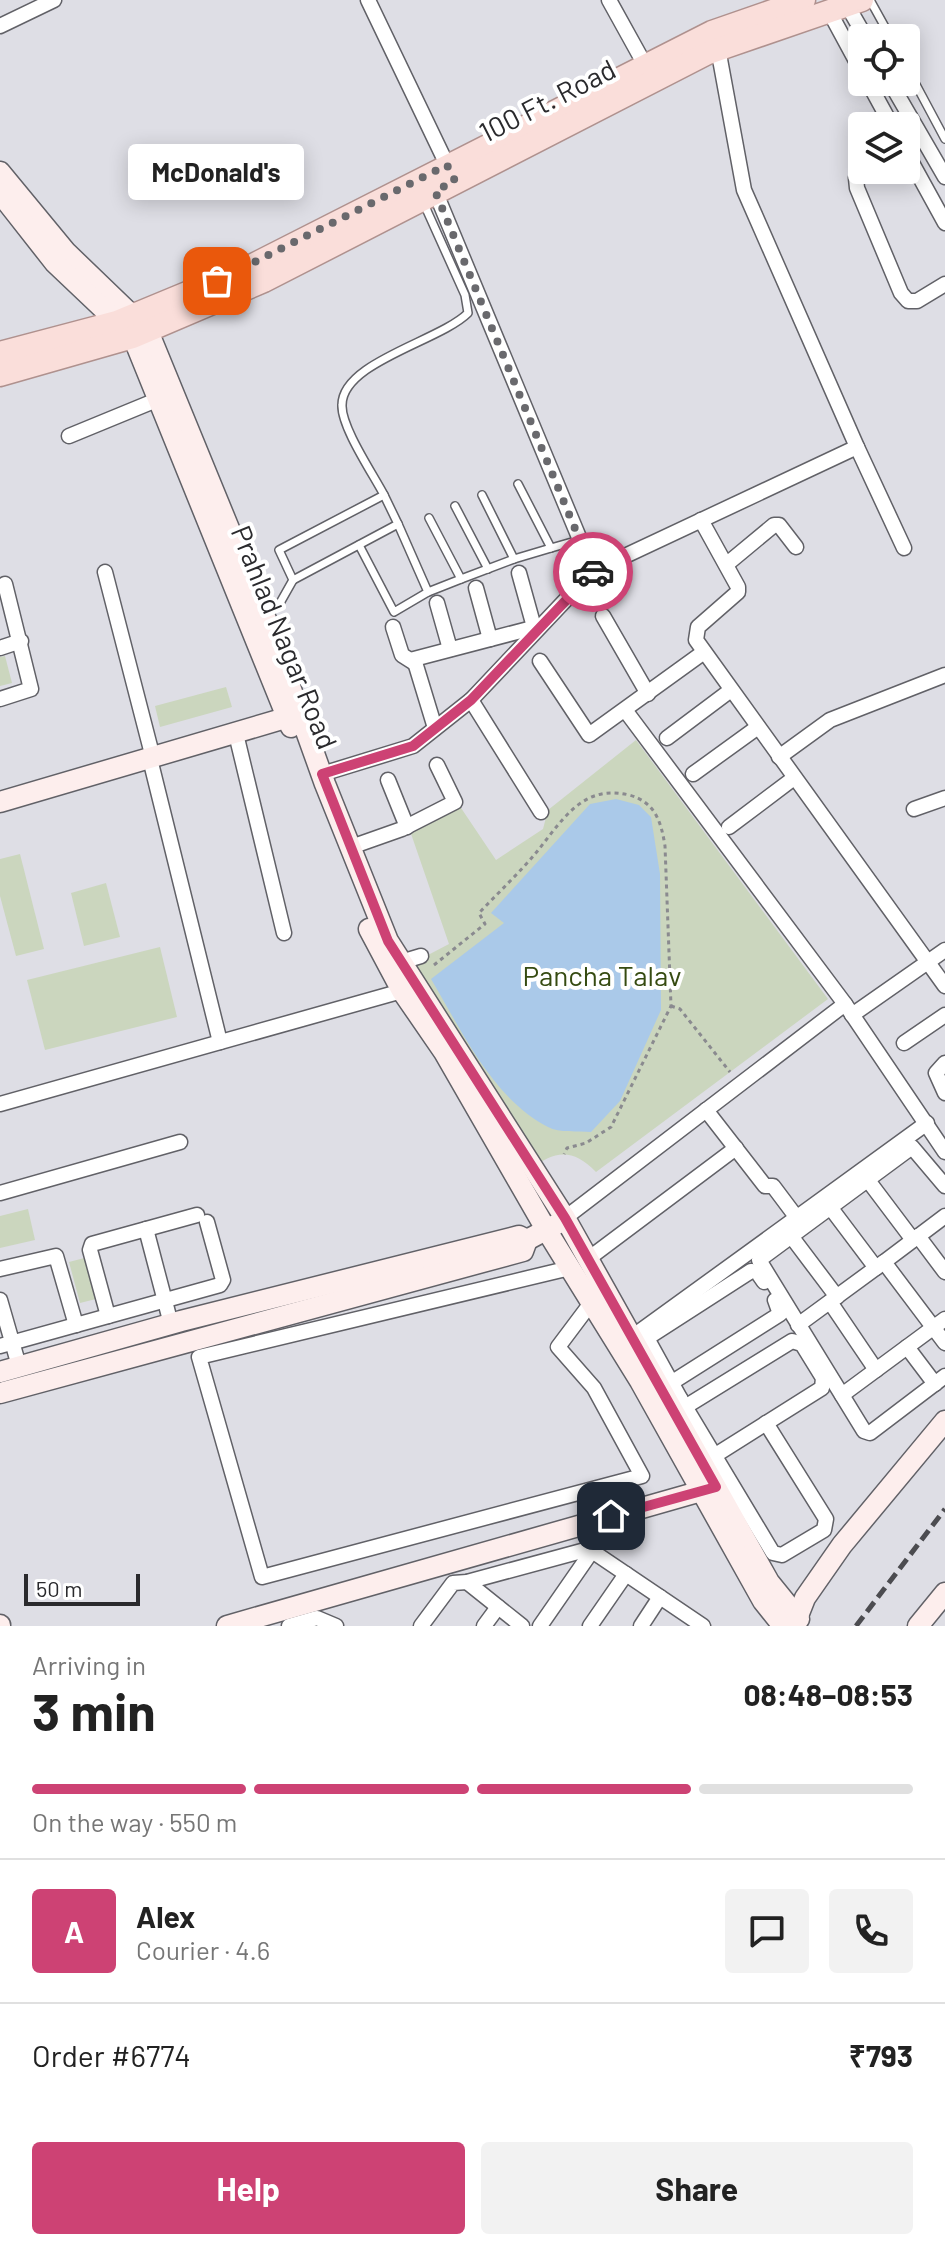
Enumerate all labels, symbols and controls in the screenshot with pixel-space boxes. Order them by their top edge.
map controls [848,24,920,184]
button: locate [848,24,920,96]
street label: 100 Ft. Road [473,51,621,149]
button: layers [848,112,920,184]
callout: McDonald's [129,145,305,201]
text: McDonald's [152,156,280,187]
pin [183,247,251,315]
icon: bag [195,259,239,303]
street label: Prahlad Nagar Road [225,520,345,754]
courier [553,532,633,612]
icon: car [571,550,615,594]
park label: Pancha Talav [523,958,681,992]
pin [577,1482,645,1550]
icon: home [589,1494,633,1538]
scale bar [24,1570,140,1606]
text: 50 m [36,1575,82,1601]
text: Arriving in [32,1649,146,1680]
text: 08:48–08:53 [743,1676,913,1712]
text: 3 min [32,1679,156,1741]
text: On the way · 550 m [32,1806,237,1837]
button: chat [725,1889,809,1973]
button: phone [829,1889,913,1973]
text: Alex [136,1898,195,1934]
text: A [64,1913,84,1949]
text: Courier · 4.6 [136,1934,270,1965]
text: Order #6774 [32,2037,191,2073]
text: ₹793 [849,2037,913,2073]
button: Help [32,2142,465,2234]
button: Share [481,2142,913,2234]

